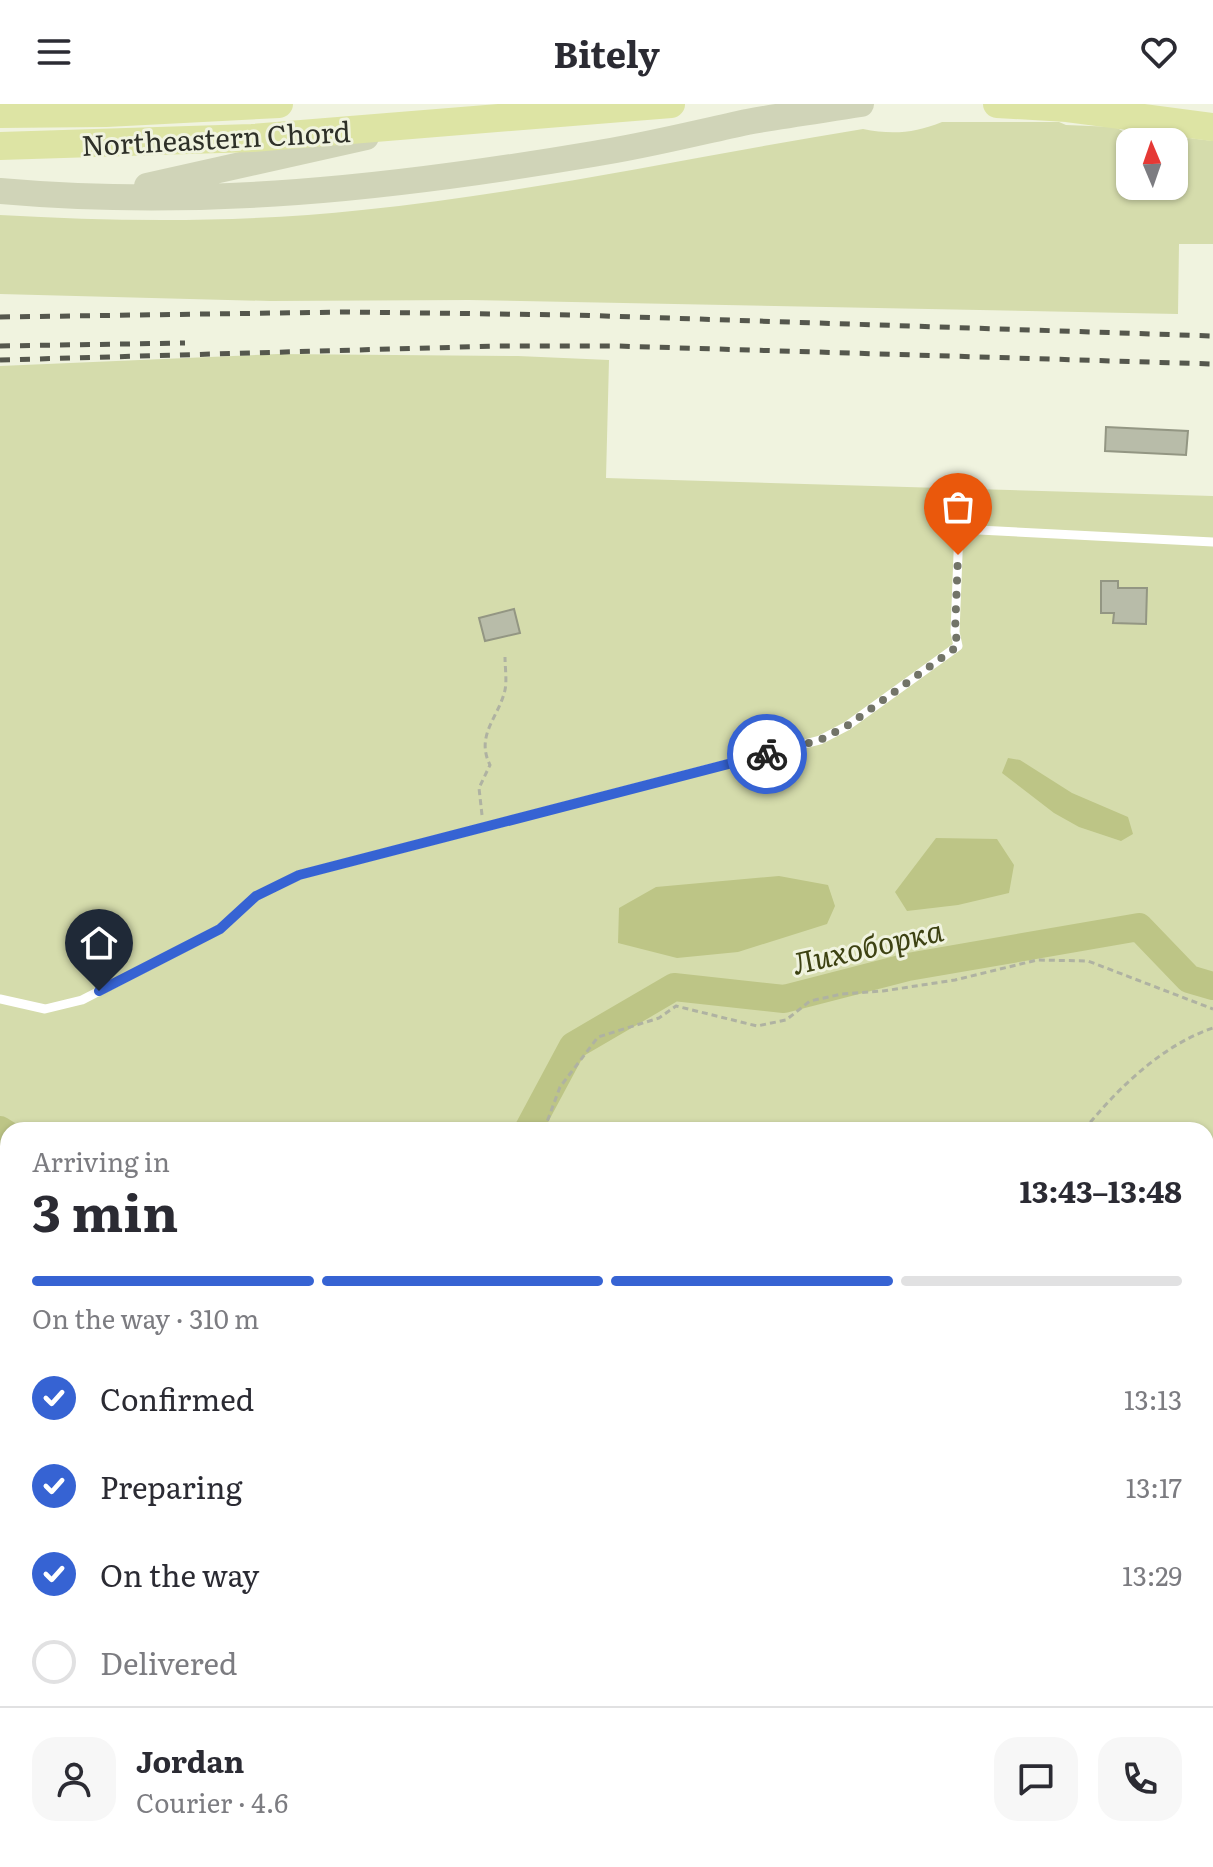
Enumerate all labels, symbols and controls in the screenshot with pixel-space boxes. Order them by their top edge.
text: Bitely [553,26,660,79]
icon: menu [32,30,76,74]
icon: heart [1137,30,1181,74]
street label: Northeastern Chord [80,109,352,165]
north arrow [1116,128,1188,200]
map controls [1116,128,1188,200]
pin [924,473,992,555]
icon: bag [936,485,980,529]
courier [727,714,807,794]
icon: bike [745,732,789,776]
water label: Лихоборка [787,906,947,984]
pin [65,909,133,991]
icon: home [77,921,121,965]
text: Arriving in [32,1141,170,1180]
text: 13:43–13:48 [1019,1168,1182,1212]
text: 3 min [32,1171,178,1248]
text: On the way · 310 m [32,1298,259,1337]
icon: check [32,1376,76,1420]
text: Confirmed [100,1376,254,1420]
text: 13:13 [1124,1379,1182,1418]
icon: check [32,1464,76,1508]
text: Preparing [100,1464,242,1508]
text: 13:17 [1126,1467,1182,1506]
icon: check [32,1552,76,1596]
text: On the way [100,1552,259,1596]
text: 13:29 [1122,1555,1182,1594]
text: Delivered [100,1640,237,1684]
button: person [32,1737,116,1821]
button: chat [994,1737,1078,1821]
button: phone [1098,1737,1182,1821]
text: Jordan [136,1738,244,1782]
text: Courier · 4.6 [136,1782,288,1821]

